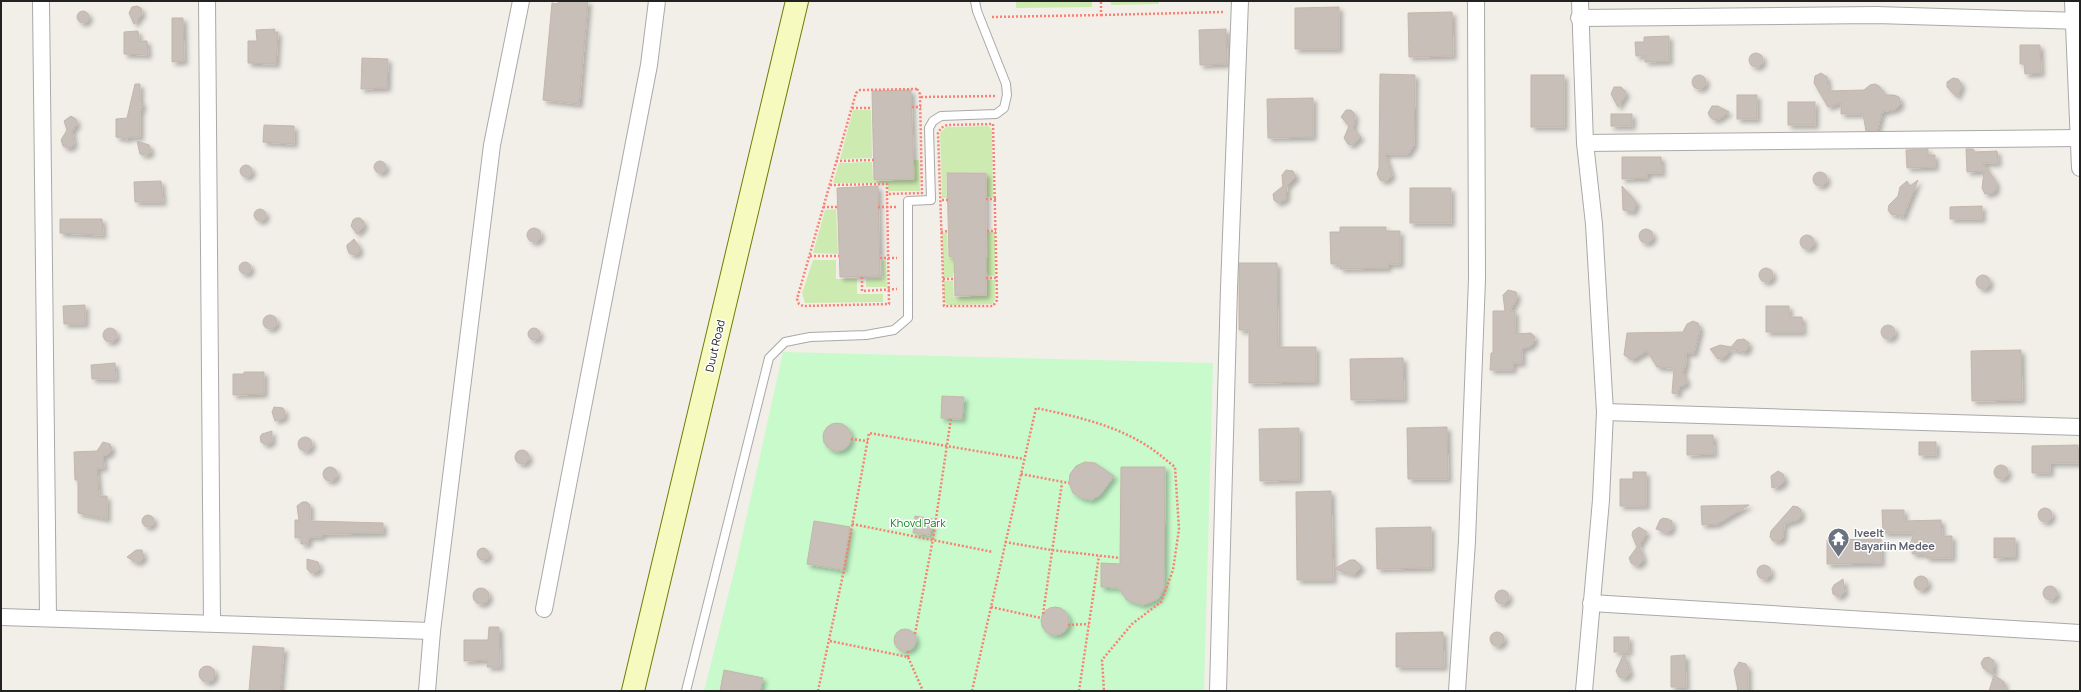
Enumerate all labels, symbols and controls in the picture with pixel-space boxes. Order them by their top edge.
street label: Duut Road [701,318,728,373]
park label: Khovd Park [890,515,946,530]
place label: Iveelt Bayariin Medee [1854,525,1935,553]
temple icon: Iveelt Bayariin Medee [1826,526,1852,559]

